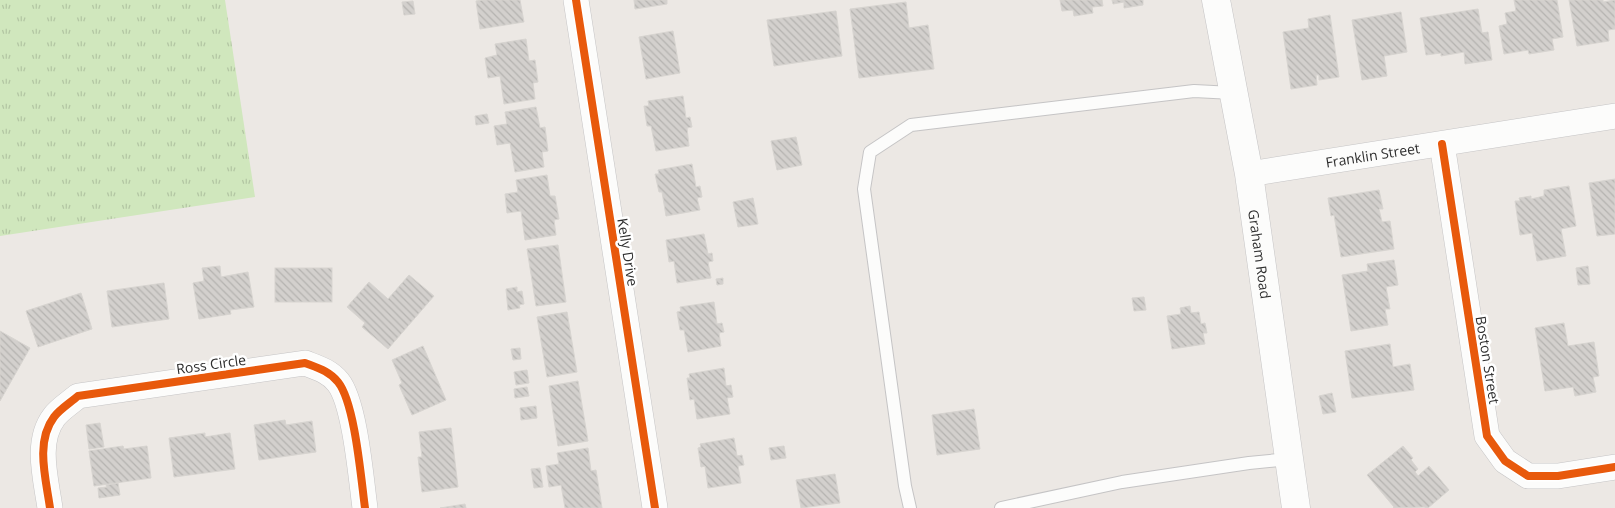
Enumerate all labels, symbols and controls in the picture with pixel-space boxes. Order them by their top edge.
street label: Franklin Street [1324,138,1421,171]
street label: Graham Road [1245,208,1276,300]
street label: Kelly Drive [613,217,643,287]
street label: Boston Street [1472,315,1504,405]
street label: Ross Circle [175,350,247,378]

